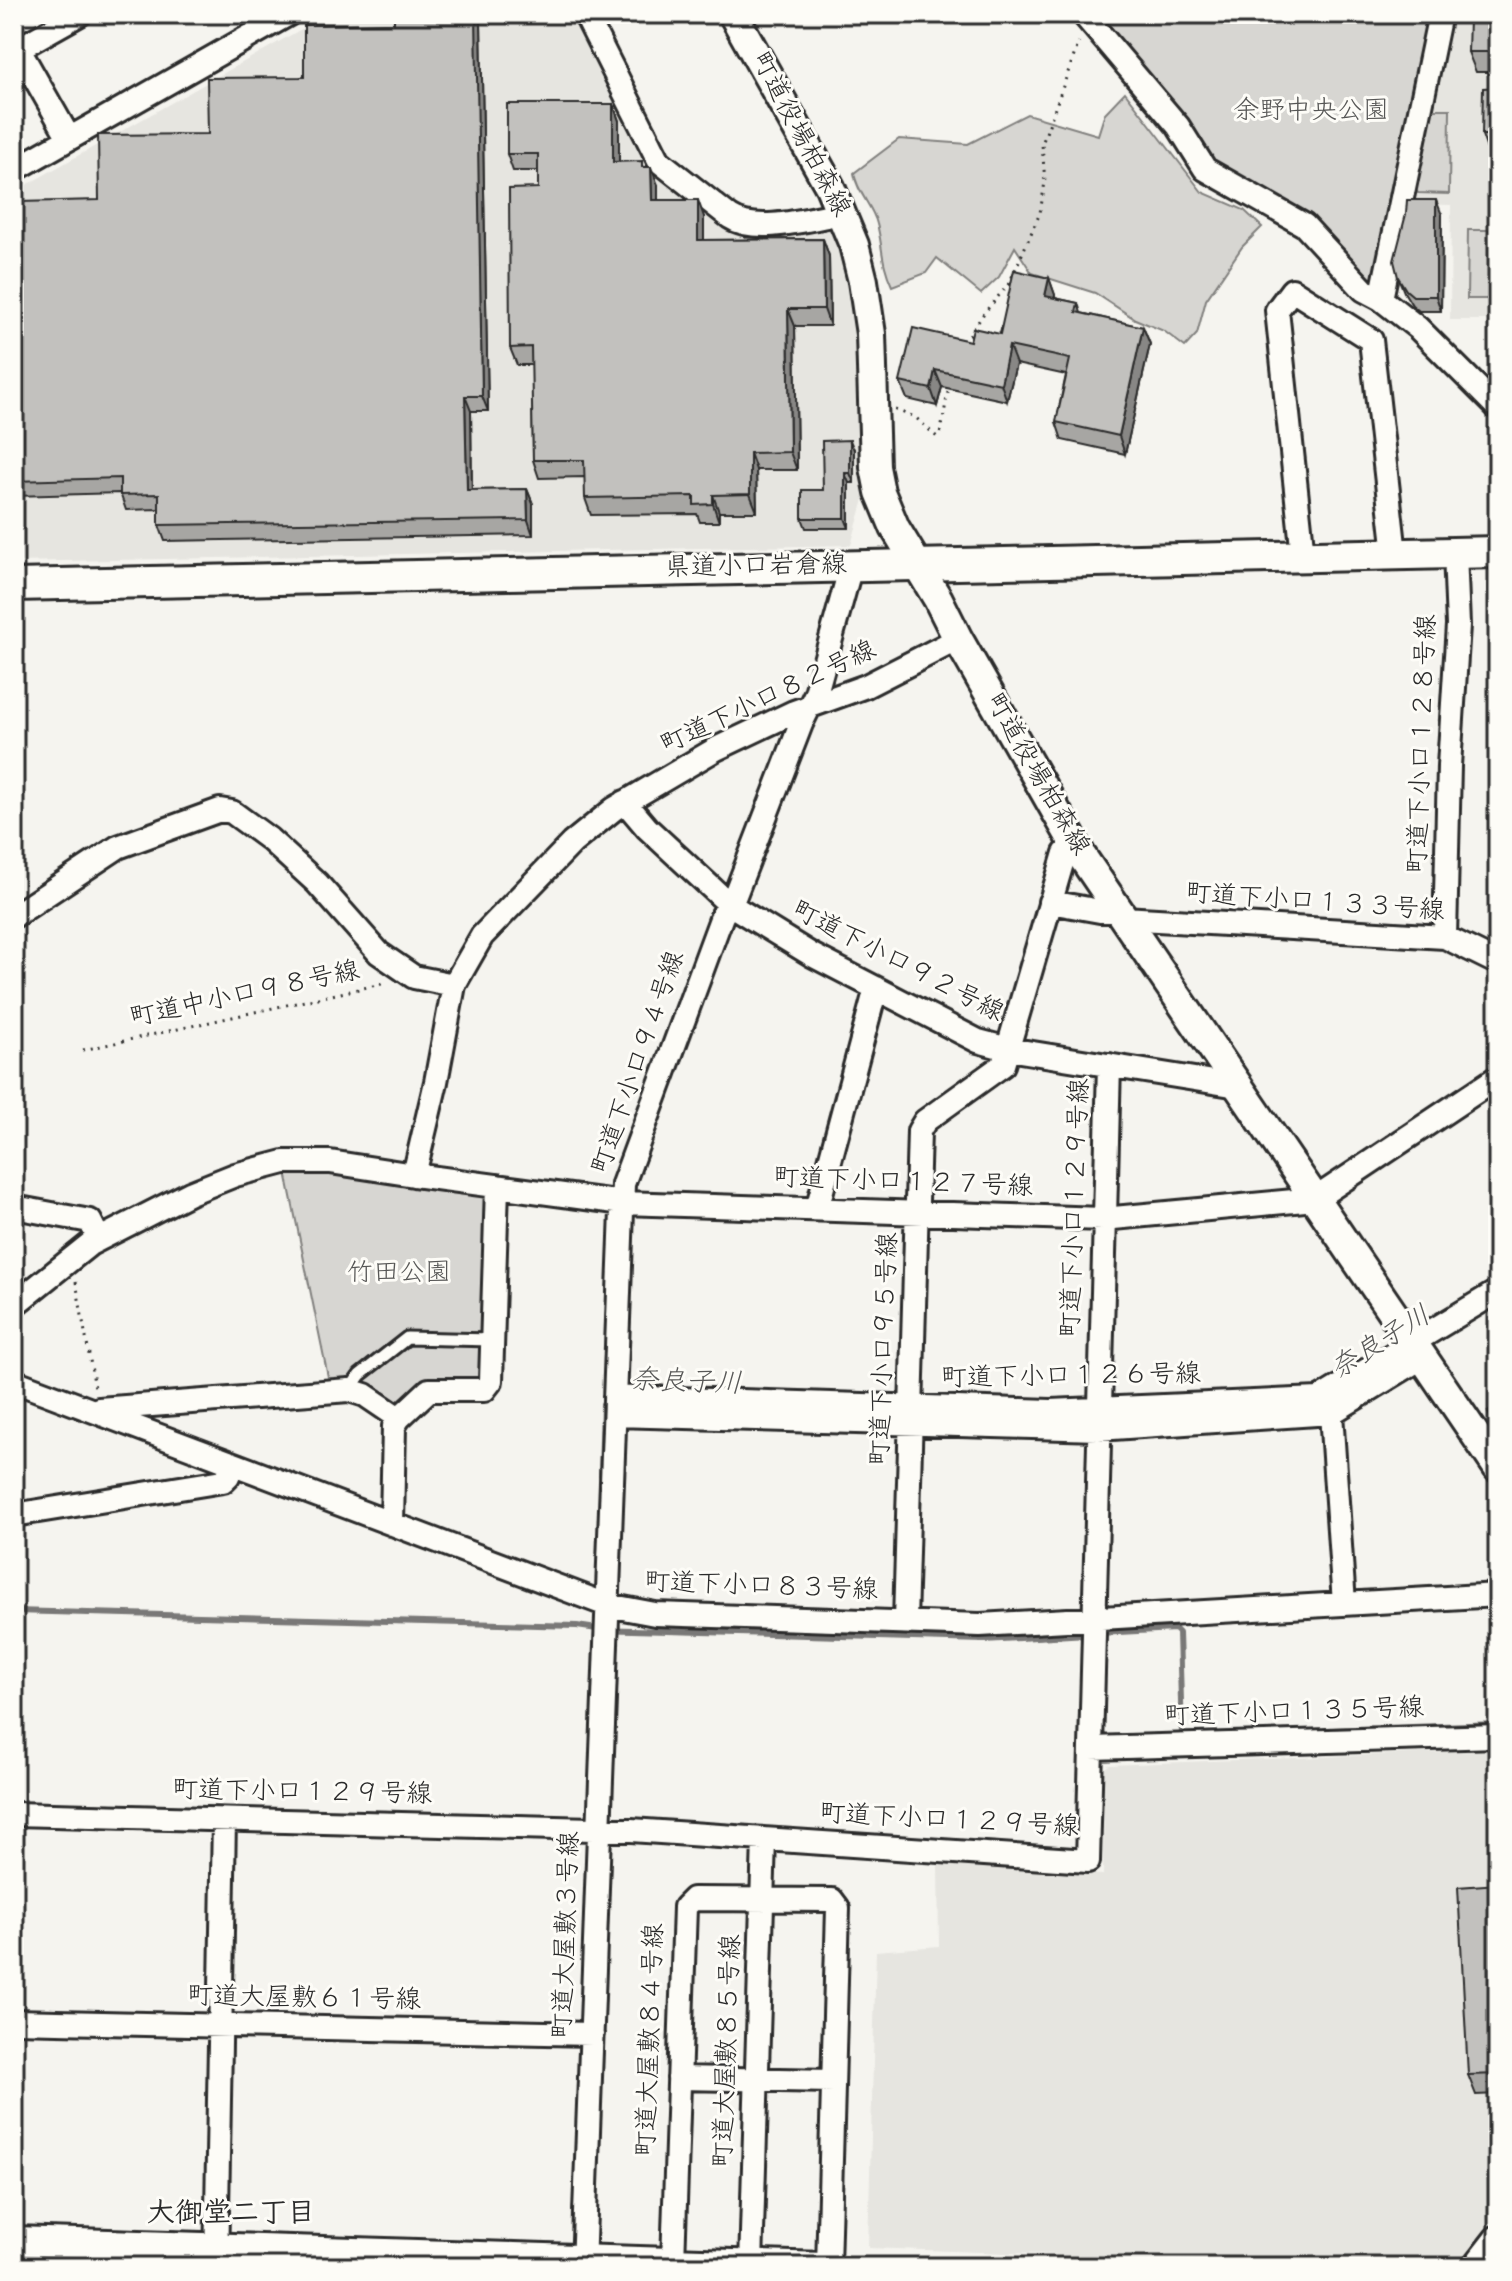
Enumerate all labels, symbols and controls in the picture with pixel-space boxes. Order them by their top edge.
street label: 町道役場柏森線 [740,46,858,224]
park label: 余野中央公園 [1233,94,1389,131]
street label: 県道小口岩倉線 [665,548,847,588]
street label: 町道下小口１２８号線 [1401,613,1447,875]
street label: 町道下小口８２号線 [655,633,883,765]
street label: 町道役場柏森線 [974,687,1098,863]
street label: 町道下小口１３３号線 [1184,876,1446,932]
street label: 町道下小口９２号線 [784,893,1010,1033]
street label: 町道下小口９４号線 [584,946,696,1180]
street label: 町道中小口９８号線 [127,954,363,1038]
street label: 町道下小口１２９号線 [1054,1077,1100,1339]
street label: 町道下小口１２７号線 [772,1161,1034,1207]
street label: 町道下小口９５号線 [863,1231,909,1467]
park label: 竹田公園 [347,1256,451,1293]
water label: 奈良子川 [1324,1298,1440,1392]
street label: 町道下小口１２６号線 [941,1357,1201,1399]
water label: 奈良子川 [629,1363,743,1407]
street label: 町道下小口８３号線 [643,1565,879,1611]
street label: 町道下小口１３５号線 [1163,1691,1425,1737]
street label: 町道下小口１２９号線 [172,1773,432,1815]
street label: 町道下小口１２９号線 [818,1797,1080,1847]
street label: 町道大屋敷３号線 [546,1830,590,2040]
street label: 町道大屋敷８４号線 [629,1922,675,2158]
street label: 町道大屋敷８５号線 [706,1933,752,2169]
street label: 町道大屋敷６１号線 [187,1979,421,2021]
district label: 大御堂二丁目 [147,2196,315,2236]

